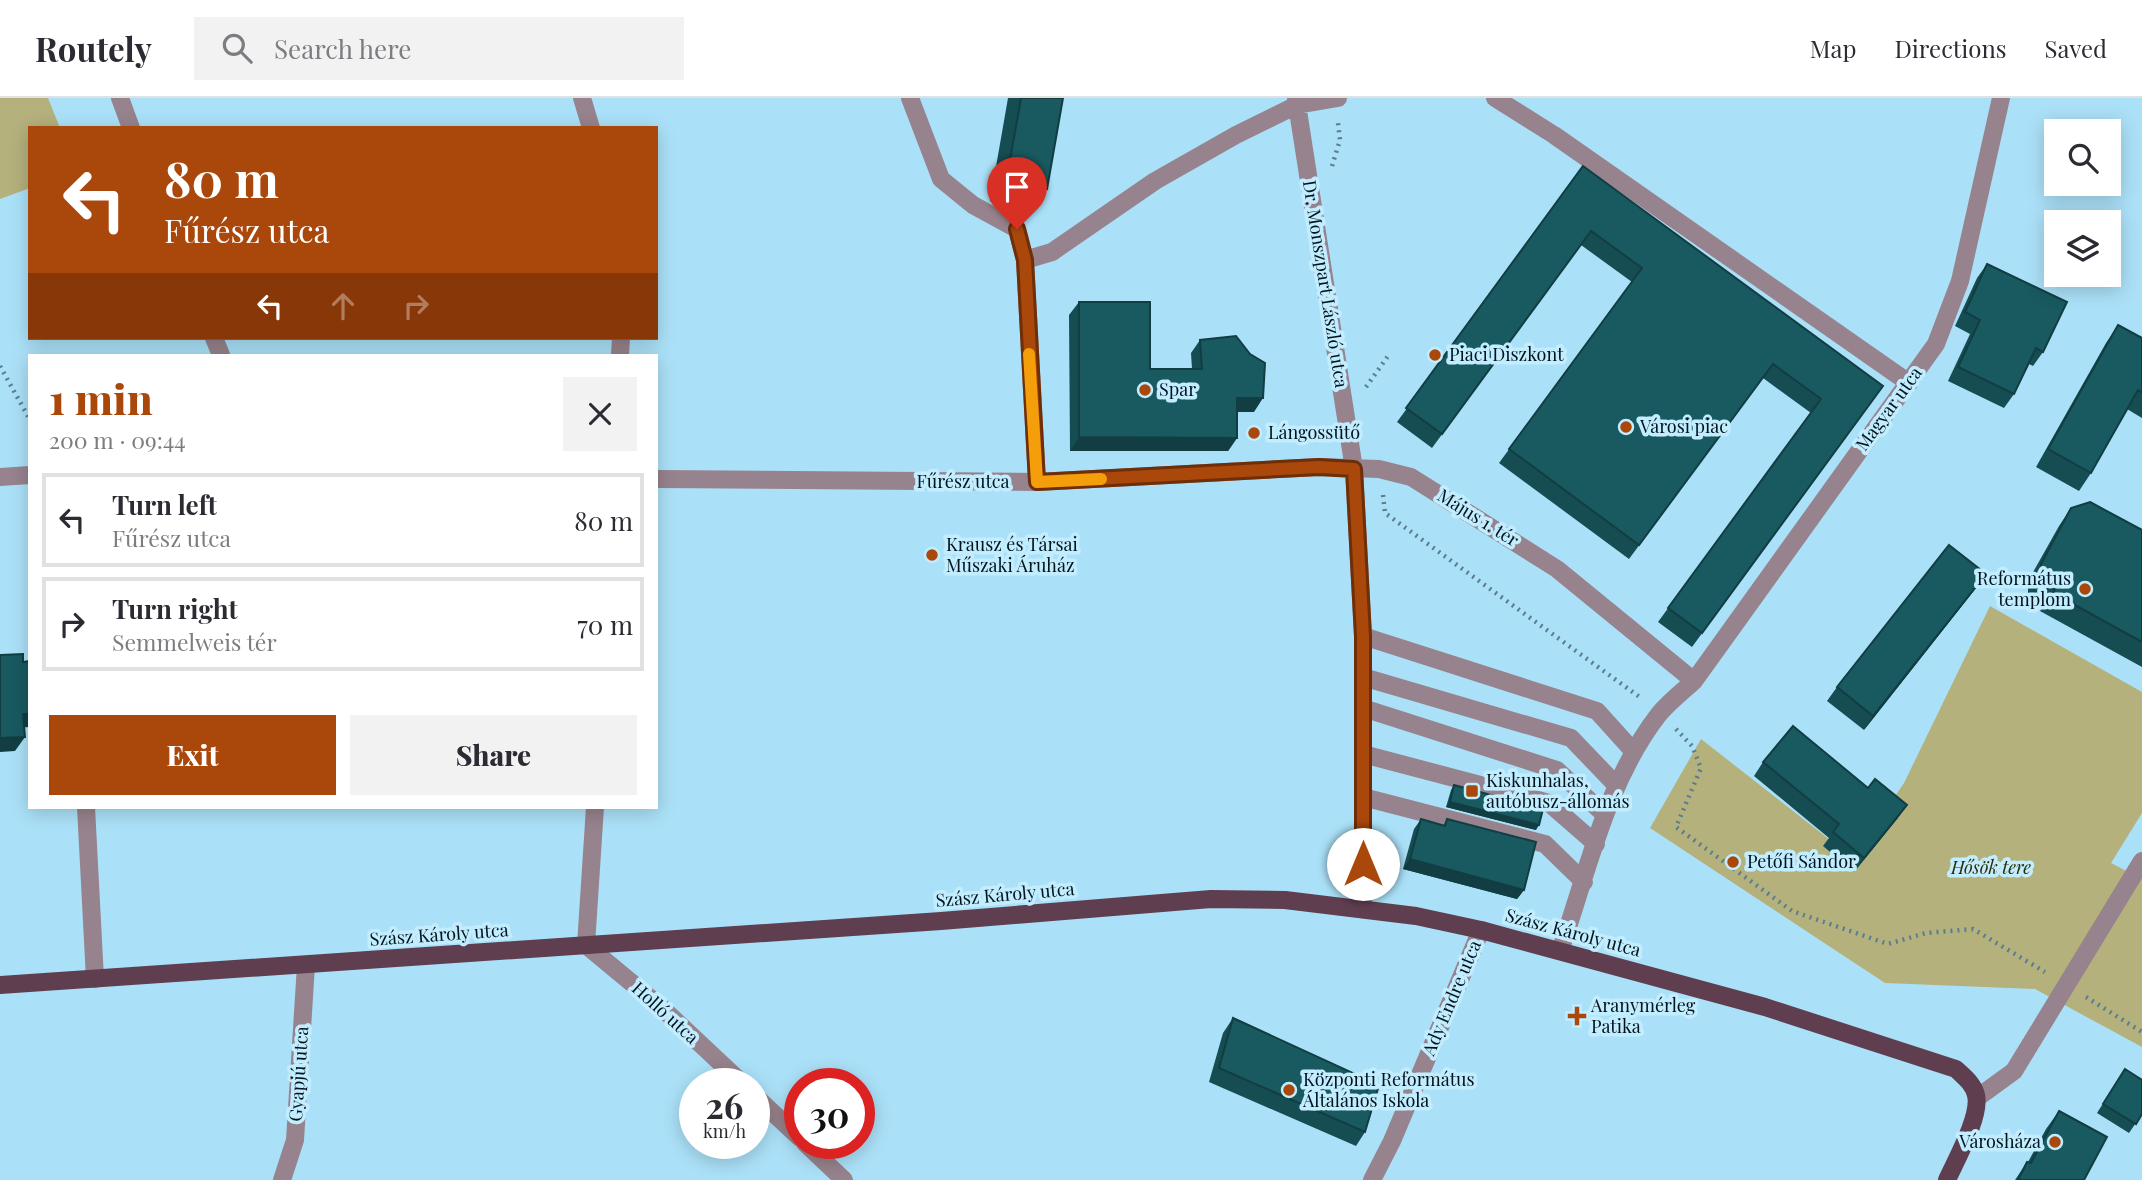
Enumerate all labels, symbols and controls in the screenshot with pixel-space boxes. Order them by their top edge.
search box [194,17,684,80]
text: Routely [35,26,152,70]
icon: search [218,29,256,67]
text: Search here [274,31,411,66]
text: Map [1810,32,1856,64]
text: Directions [1894,32,2007,64]
text: Saved [2045,32,2107,64]
map controls [2044,119,2121,287]
button: search [2044,119,2121,196]
text: 80 m [164,145,279,210]
icon: left [49,154,140,245]
pin [987,157,1047,229]
icon: arrive [998,168,1036,206]
street label: Dr. Monszpart László utca [1298,178,1354,389]
text: Fűrész utca [164,208,330,251]
button: layers [2044,210,2121,287]
icon: left [251,287,289,325]
icon: ahead [324,287,362,325]
icon: right [397,287,435,325]
place label: Piaci Diszkont [1449,342,1564,366]
marker: Piaci Diszkont [1427,347,1443,363]
street label: Magyar utca [1850,362,1927,455]
text: 1 min [49,370,153,426]
button: close [563,377,637,451]
place label: Spar [1159,377,1196,401]
marker: Spar [1137,382,1153,398]
place label: Városi piac [1639,414,1728,438]
marker: Városi piac [1618,419,1634,435]
place label: Lángossütő [1268,420,1360,444]
text: 200 m · 09:44 [49,424,186,455]
marker: Lángossütő [1246,425,1262,441]
street label: Fűrész utca [916,469,1010,493]
street label: Május 1. tér [1433,483,1524,552]
text: Turn left [112,487,217,522]
icon: left [53,501,91,539]
text: 80 m [574,503,633,538]
text: Fűrész utca [112,522,231,553]
place label: Krausz és Társai Műszaki Áruház [946,532,1078,577]
marker: Krausz és Társai Műszaki Áruház [924,547,940,563]
place label: Református templom [1977,566,2071,611]
marker: Református templom [2077,581,2093,597]
text: Turn right [112,591,238,626]
icon: right [53,605,91,643]
text: 70 m [577,607,633,642]
text: Semmelweis tér [112,626,277,657]
button: Exit [49,715,336,795]
button: Share [350,715,637,795]
place label: Kiskunhalas, autóbusz-állomás [1486,768,1630,813]
marker: Kiskunhalas, autóbusz-állomás [1464,783,1480,799]
position arrow [1326,827,1400,901]
place label: Petőfi Sándor [1747,849,1856,873]
marker: Petőfi Sándor [1725,854,1741,870]
park label: Hősök tere [1950,855,2031,879]
street label: Szász Károly utca [935,876,1075,912]
street label: Szász Károly utca [1503,902,1644,962]
street label: Szász Károly utca [369,917,509,951]
street label: Ady Endre utca [1416,936,1486,1060]
street label: Holló utca [627,976,704,1049]
place label: Aranymérleg Patika [1590,993,1696,1038]
marker: Aranymérleg Patika [1569,1008,1585,1024]
street label: Gyapjú utca [283,1026,313,1122]
place label: Központi Református Általános Iskola [1302,1067,1475,1112]
speed limit sign: 30 [784,1068,875,1159]
text: 26 [706,1081,743,1128]
marker: Központi Református Általános Iskola [1281,1082,1297,1098]
text: km/h [703,1119,746,1143]
place label: Városháza [1958,1129,2041,1153]
marker: Városháza [2047,1134,2063,1150]

